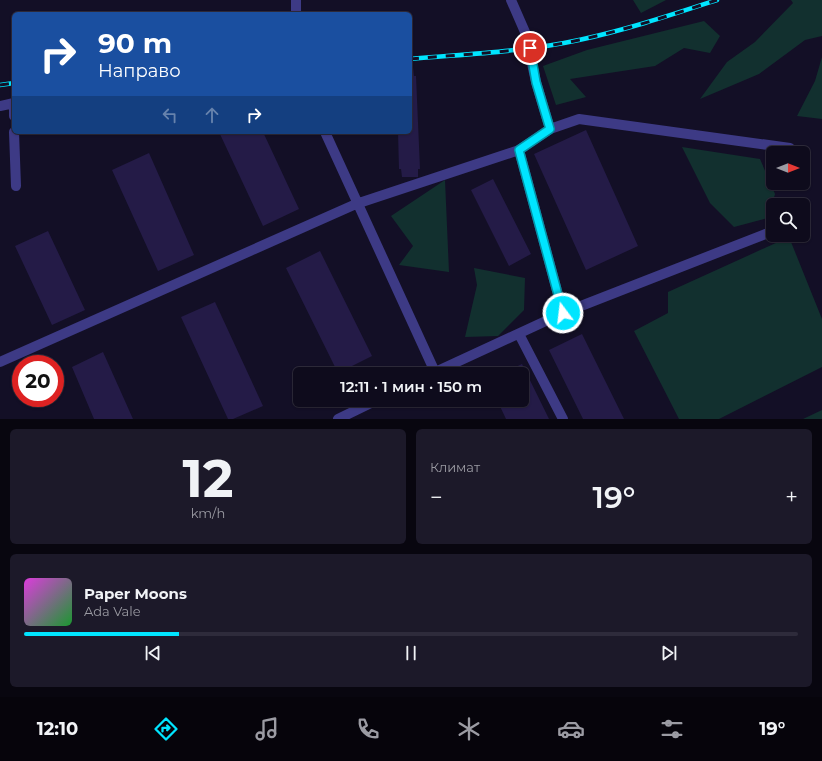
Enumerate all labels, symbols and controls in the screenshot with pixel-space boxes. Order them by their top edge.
text: 90 m [98,26,172,60]
icon: right [32,28,84,80]
pin [513,31,547,65]
icon: arrive [519,37,541,59]
text: Направо [98,60,181,82]
icon: left [159,104,181,126]
icon: ahead [201,104,223,126]
icon: right [243,104,265,126]
north arrow [766,146,810,190]
map controls [766,146,810,242]
button: search [766,198,810,242]
position arrow [542,292,584,334]
speed limit sign: 20 [12,355,64,407]
text: 12:11 · 1 мин · 150 m [340,377,482,396]
text: 12 [182,447,234,510]
text: Климат [430,459,480,475]
text: 19° [593,479,635,516]
text: − [430,484,443,511]
text: + [785,484,798,511]
text: km/h [191,505,225,521]
text: Paper Moons [84,584,187,603]
text: Ada Vale [84,603,141,619]
icon: previous [142,642,164,664]
icon: pause [400,642,422,664]
icon: next [658,642,680,664]
icon: directions [152,715,180,743]
icon: music [253,715,281,743]
icon: phone [354,715,382,743]
icon: climate [455,715,483,743]
icon: car [557,715,585,743]
icon: filters [658,715,686,743]
text: 12:10 [37,718,78,740]
text: 19° [759,718,785,740]

